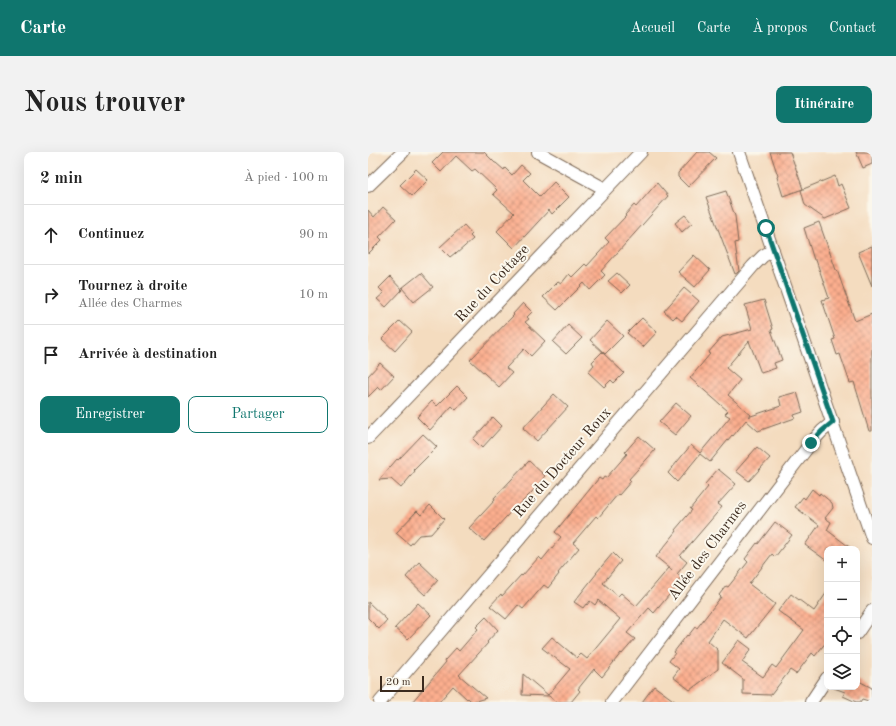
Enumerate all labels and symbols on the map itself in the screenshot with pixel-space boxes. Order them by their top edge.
route start [757,219,775,237]
street label: Rue du Cottage [453,242,533,326]
street label: Rue du Docteur Roux [511,405,615,521]
route end [802,434,820,452]
street label: Allée des Charmes [666,499,750,603]
scale bar [380,674,424,693]

